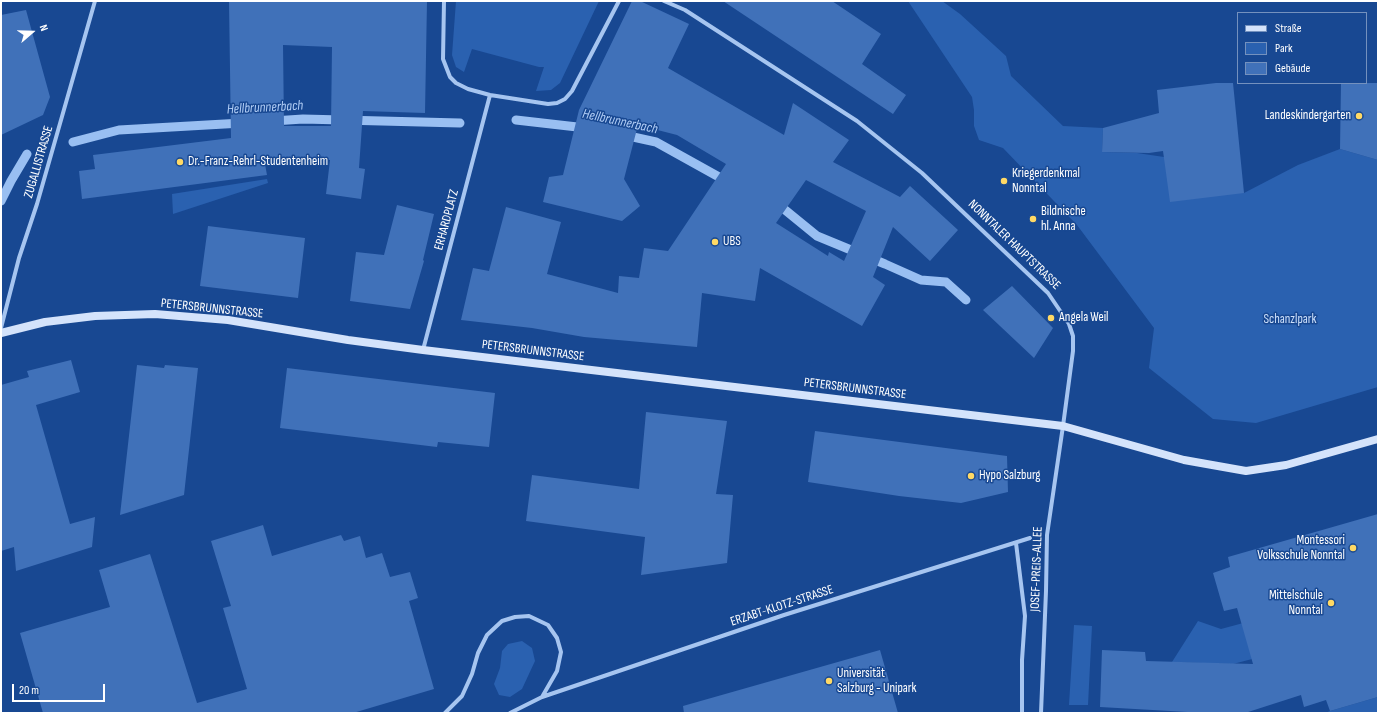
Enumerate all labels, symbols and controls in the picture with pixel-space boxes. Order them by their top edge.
north arrow [12,12,52,52]
legend [1237,12,1367,84]
text: Straße [1275,21,1302,36]
text: N [37,23,51,33]
text: Park [1275,41,1293,56]
text: Gebäude [1275,61,1310,76]
water label: Hellbrunnerbach [226,98,304,118]
water label: Hellbrunnerbach [581,106,659,138]
place label: Landeskindergarten [1265,108,1351,124]
marker: Landeskindergarten [1354,111,1364,121]
street label: ZUGALLISTRASSE [21,124,57,200]
place label: Dr.-Franz-Rehrl-Studentenheim [188,154,328,170]
marker: Dr.-Franz-Rehrl-Studentenheim [175,157,185,167]
place label: Kriegerdenkmal Nonntal [1012,166,1080,197]
marker: Kriegerdenkmal Nonntal [999,176,1009,186]
street label: ERHARDPLATZ [431,188,463,252]
street label: NONNTALER HAUPTSTRASSE [965,197,1063,293]
place label: Bildnische hl. Anna [1041,204,1086,235]
marker: Bildnische hl. Anna [1028,214,1038,224]
place label: UBS [723,234,741,250]
marker: UBS [710,237,720,247]
street label: PETERSBRUNNSTRASSE [160,296,264,322]
place label: Angela Weil [1059,310,1109,326]
park label: Schanzlpark [1263,312,1317,328]
marker: Angela Weil [1046,313,1056,323]
street label: PETERSBRUNNSTRASSE [481,337,585,365]
street label: PETERSBRUNNSTRASSE [803,375,907,403]
place label: Hypo Salzburg [979,468,1041,484]
marker: Hypo Salzburg [966,471,976,481]
street label: JOSEF-PREIS-ALLEE [1028,526,1046,612]
place label: Montessori Volksschule Nonntal [1257,533,1345,564]
marker: Montessori Volksschule Nonntal [1348,543,1358,553]
street label: ERZABT-KLOTZ-STRASSE [729,582,835,630]
place label: Mittelschule Nonntal [1269,588,1323,619]
marker: Mittelschule Nonntal [1326,598,1336,608]
place label: Universität Salzburg - Unipark [837,666,916,697]
scale bar [14,676,107,702]
marker: Universität Salzburg - Unipark [824,676,834,686]
text: 20 m [19,683,39,698]

